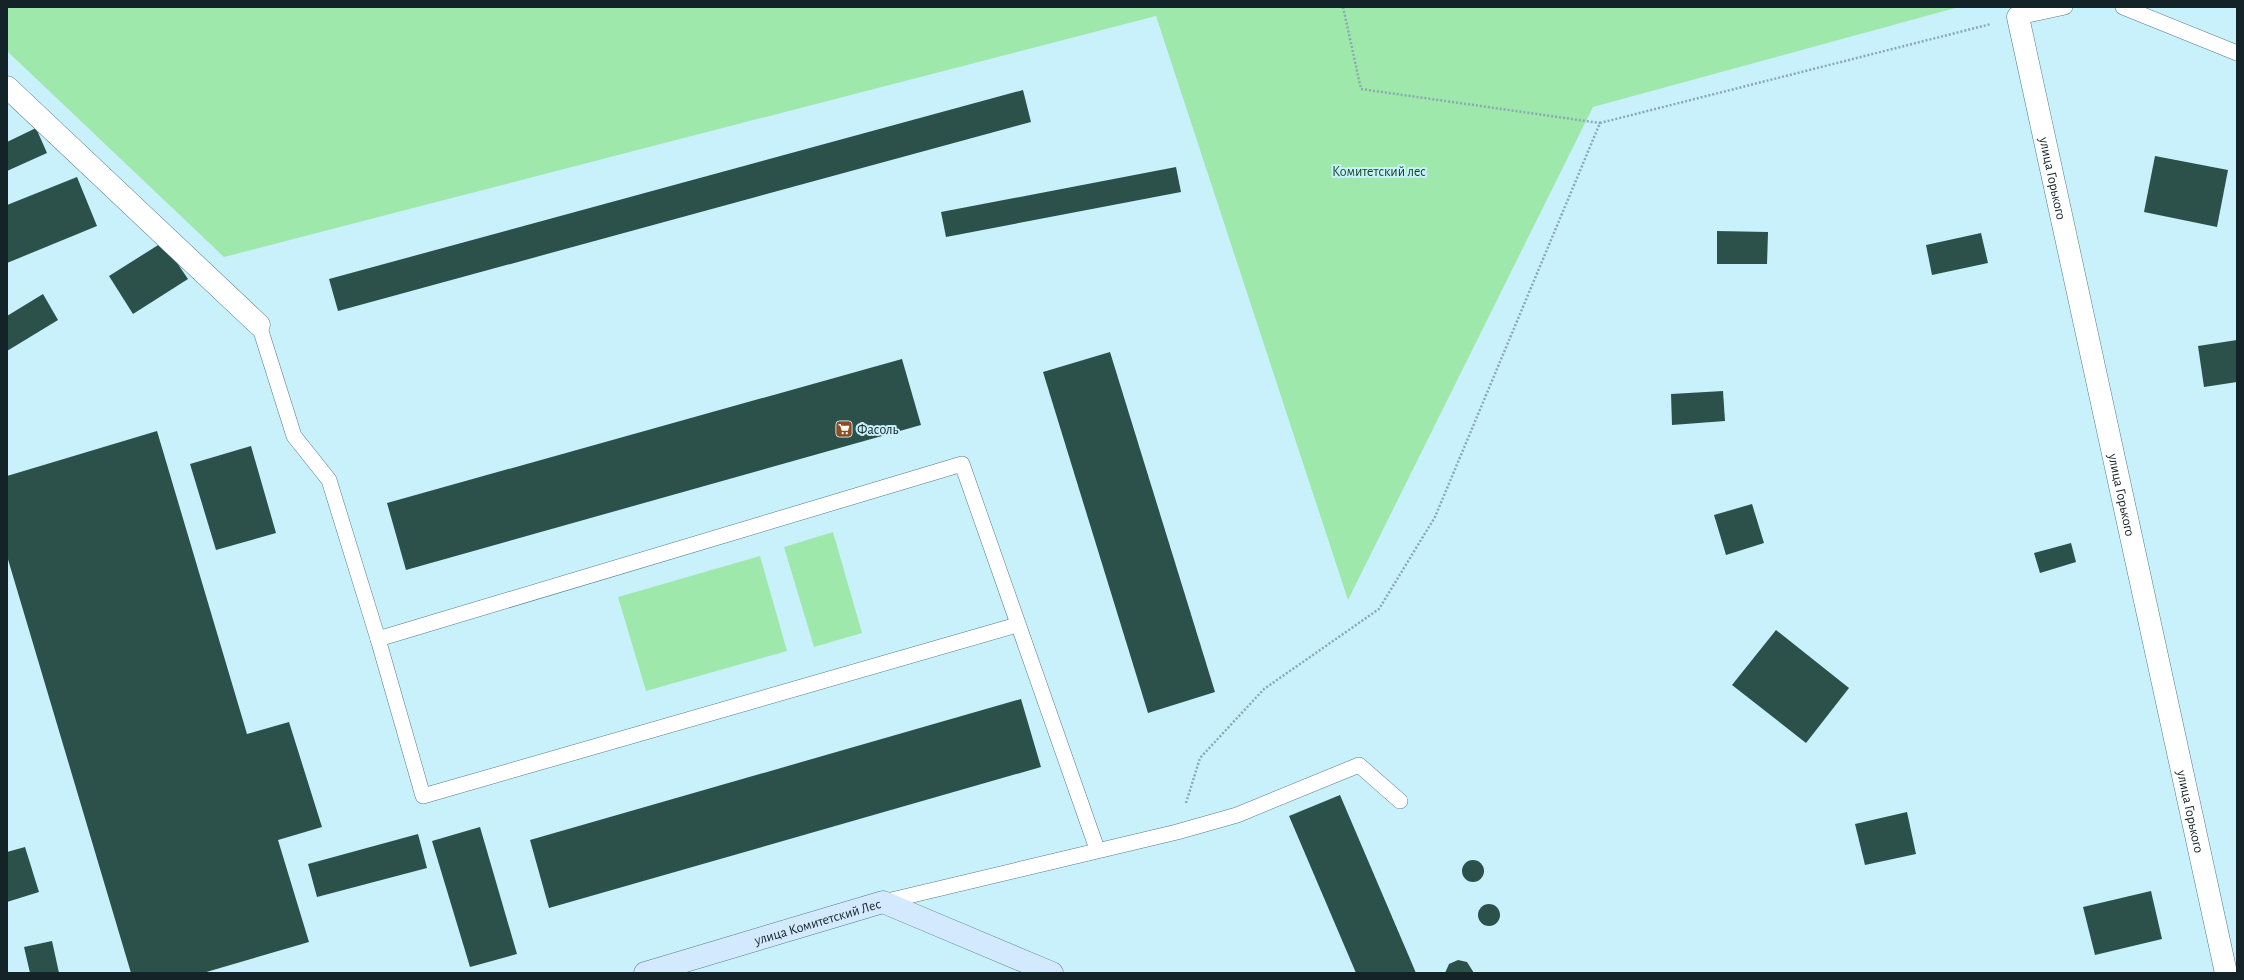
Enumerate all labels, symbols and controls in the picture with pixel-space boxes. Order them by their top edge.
street label: улица Горького [2036,135,2068,221]
park label: Комитетский лес [1332,165,1426,179]
supermarket icon: Фасоль [834,419,854,439]
place label: Фасоль [857,423,899,437]
street label: улица Горького [2105,451,2137,538]
street label: улица Горького [2174,768,2206,854]
street label: улица Комитетский Лес [752,897,883,948]

